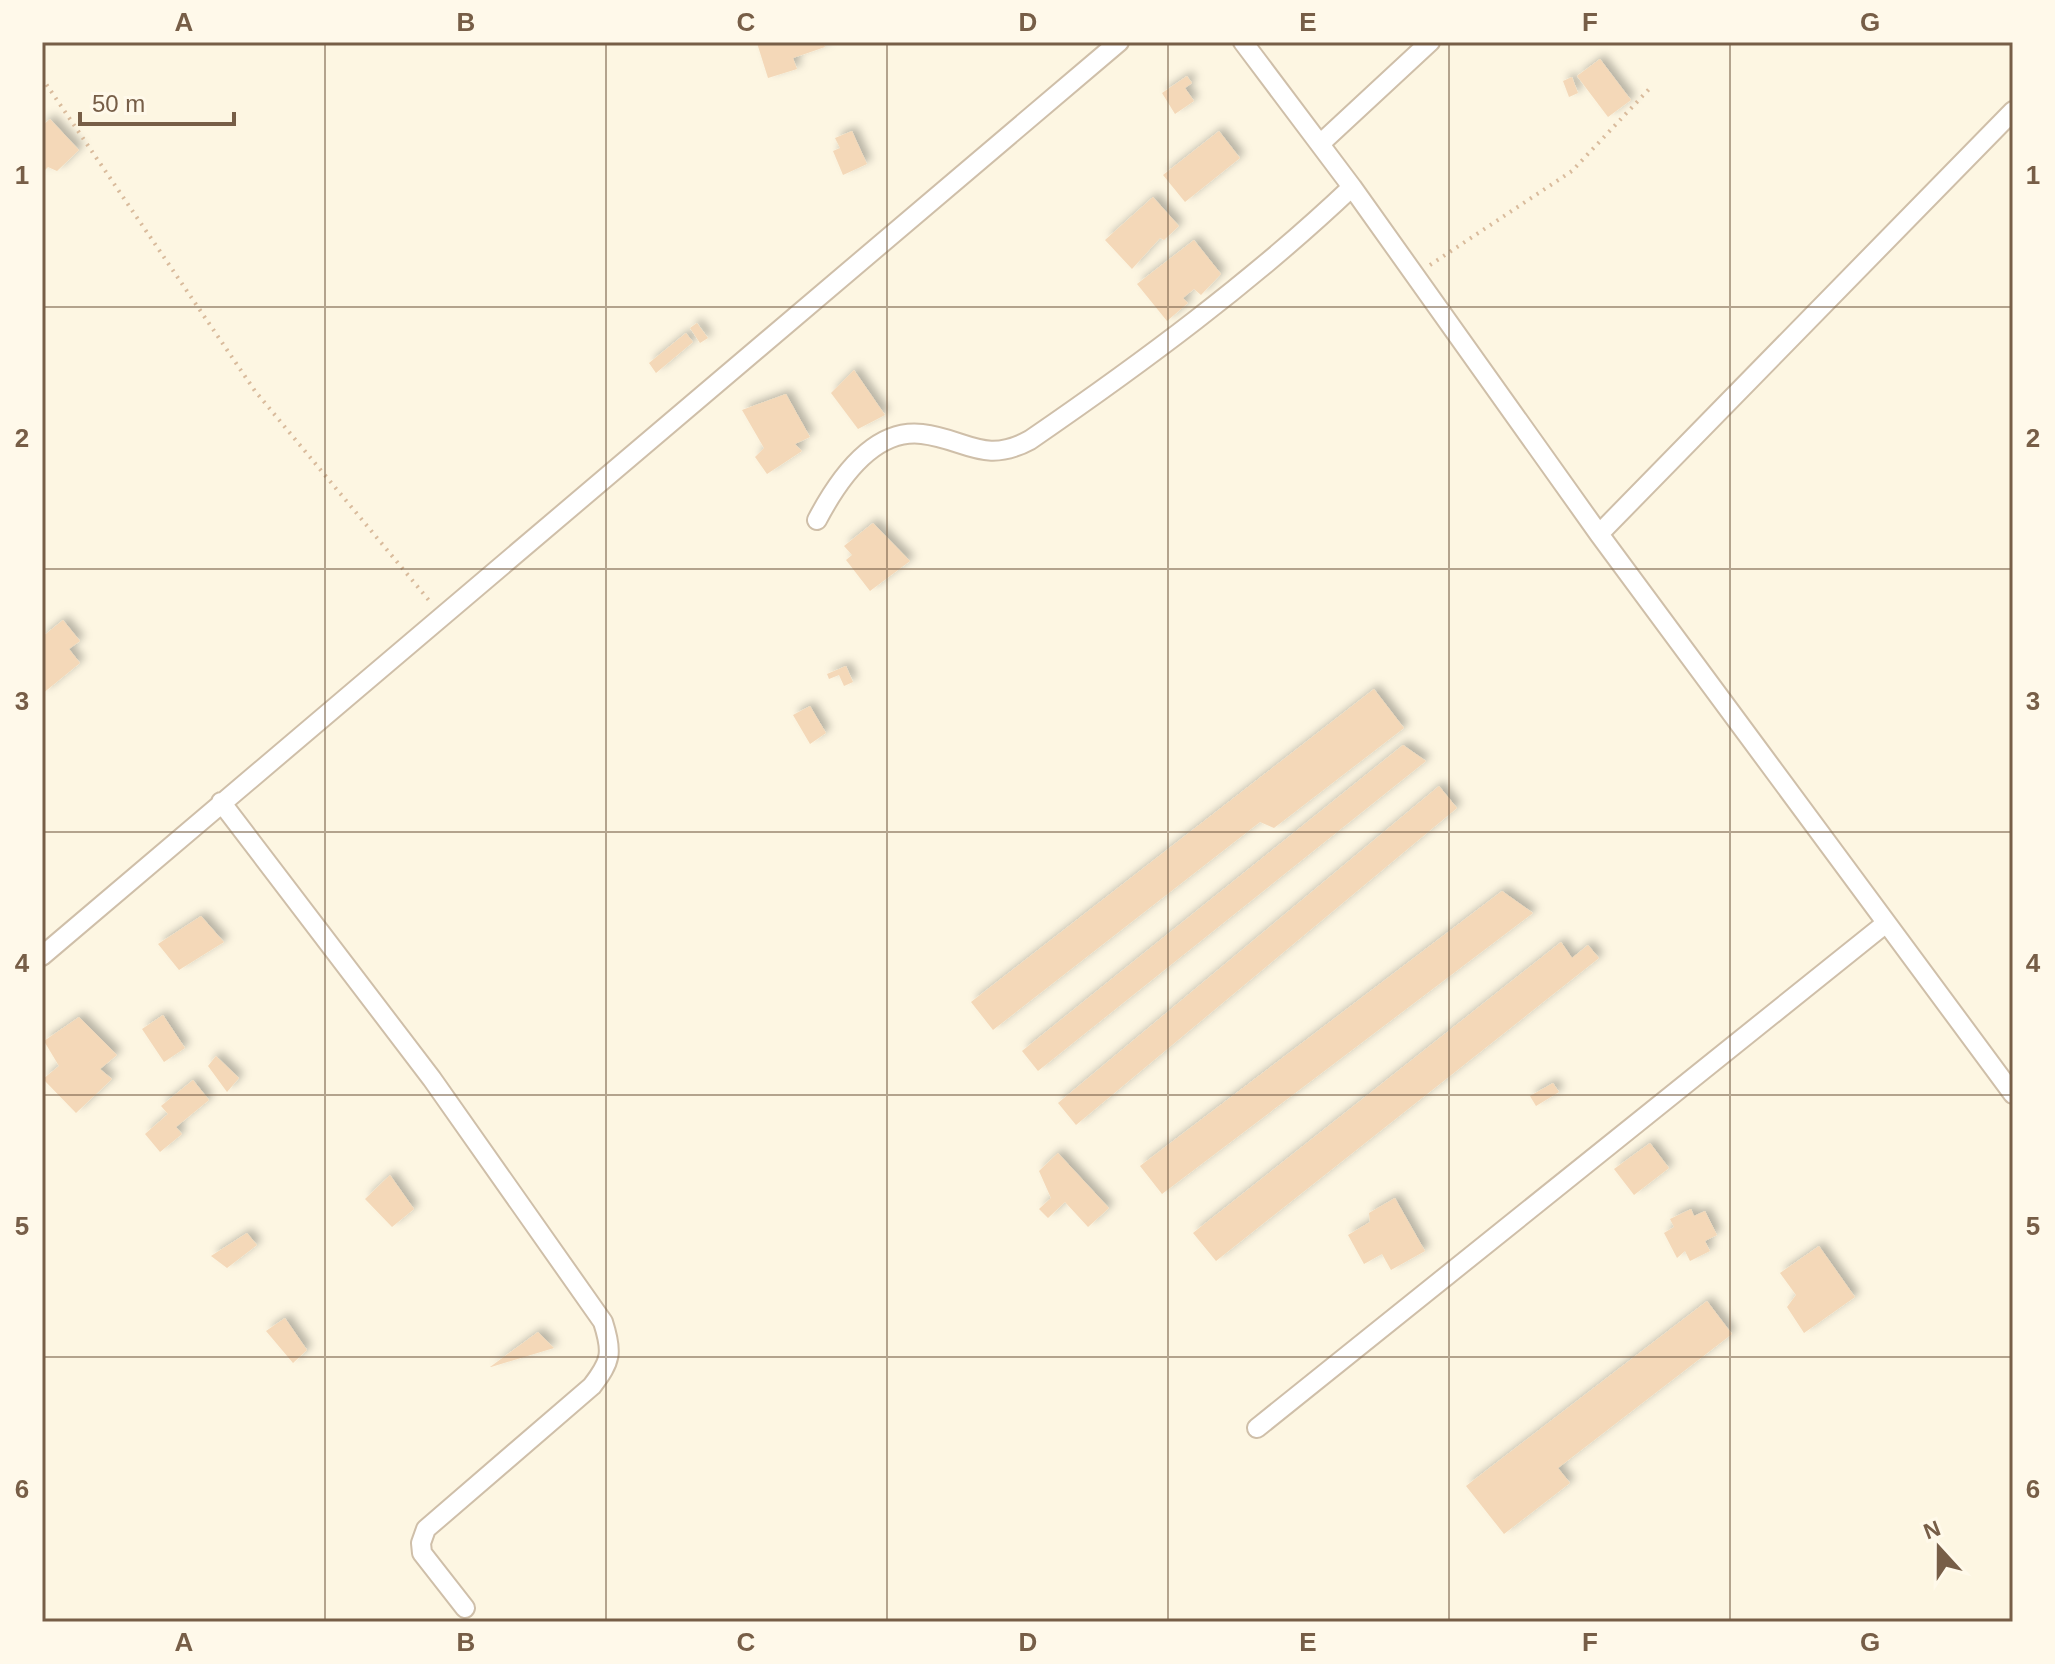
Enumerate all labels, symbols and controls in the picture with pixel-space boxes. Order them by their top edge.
text: A [175,7,194,37]
text: B [457,7,475,37]
text: C [737,7,756,37]
text: D [1019,7,1037,37]
text: E [1299,7,1317,37]
text: F [1582,7,1598,37]
text: G [1860,7,1880,37]
scale bar [80,76,234,126]
text: 50 m [92,90,145,117]
text: 1 [15,160,29,190]
text: 1 [2026,160,2040,190]
text: 2 [15,423,29,453]
text: 2 [2026,423,2040,453]
text: 3 [15,686,29,716]
text: 3 [2026,686,2040,716]
text: 4 [15,948,30,978]
text: 4 [2026,948,2041,978]
text: 5 [15,1211,29,1241]
text: 5 [2026,1211,2040,1241]
text: 6 [15,1474,29,1504]
text: 6 [2026,1474,2040,1504]
north arrow [1899,1508,1979,1588]
text: N [1920,1515,1944,1544]
text: A [175,1627,194,1657]
text: B [457,1627,475,1657]
text: C [737,1627,756,1657]
text: D [1019,1627,1037,1657]
text: E [1299,1627,1317,1657]
text: F [1582,1627,1598,1657]
text: G [1860,1627,1880,1657]

